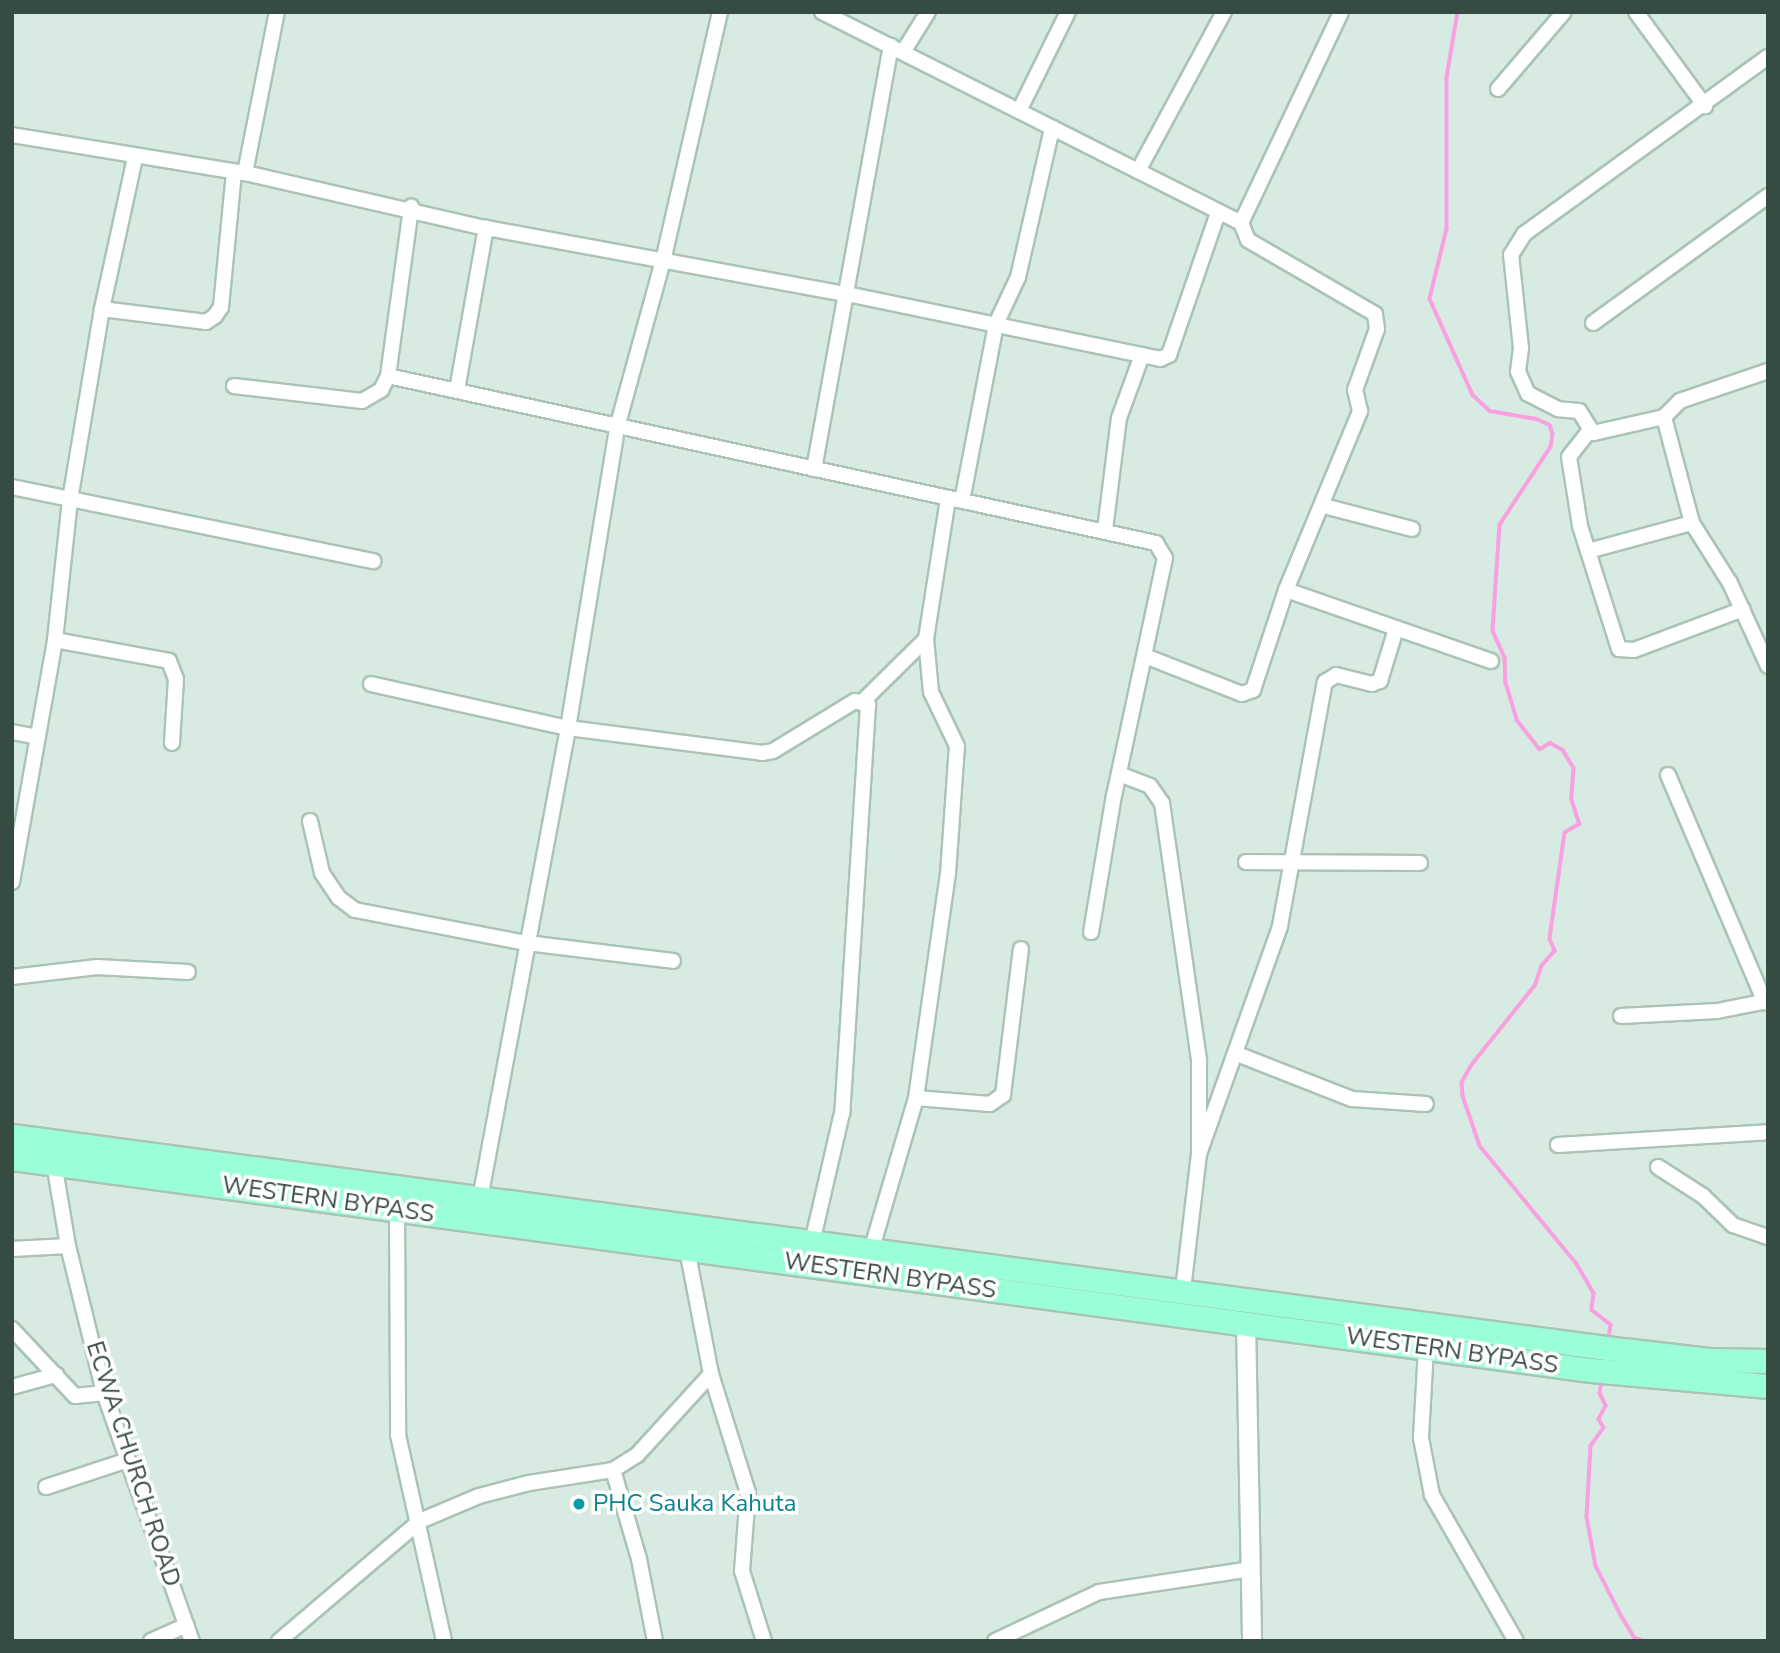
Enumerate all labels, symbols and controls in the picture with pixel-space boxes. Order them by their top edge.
street label: WESTERN BYPASS [220,1171,436,1229]
street label: WESTERN BYPASS [782,1247,998,1305]
street label: WESTERN BYPASS [1344,1322,1560,1380]
street label: ECWA CHURCH ROAD [80,1338,186,1590]
place label: PHC Sauka Kahuta [593,1490,796,1518]
marker: PHC Sauka Kahuta [571,1496,587,1512]

